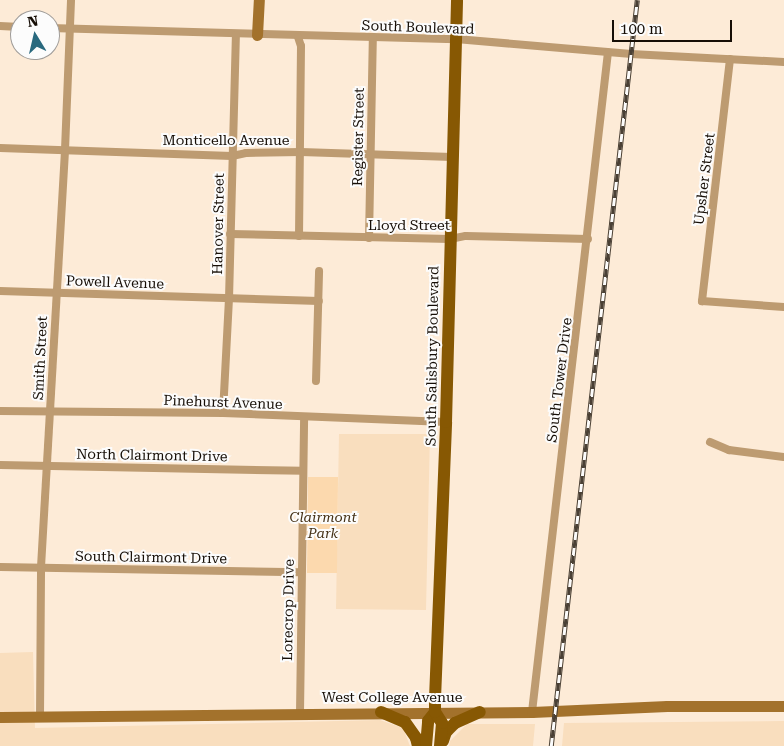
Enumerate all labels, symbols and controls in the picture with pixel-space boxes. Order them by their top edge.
north arrow [10,10,60,60]
scale bar [614,10,734,42]
text: N [26,12,39,30]
street label: South Boulevard [361,17,475,37]
text: 100 m [620,20,663,38]
street label: Register Street [349,88,367,186]
street label: Monticello Avenue [163,132,289,148]
street label: Upsher Street [690,132,718,226]
street label: Hanover Street [209,173,227,275]
street label: Lloyd Street [368,217,450,233]
street label: South Salisbury Boulevard [422,266,442,446]
street label: Powell Avenue [66,272,164,292]
street label: Smith Street [29,316,51,400]
street label: South Tower Drive [543,317,575,443]
street label: Pinehurst Avenue [163,392,283,412]
street label: North Clairmont Drive [76,445,228,465]
park label: Clairmont Park [289,509,357,542]
street label: South Clairmont Drive [75,547,227,567]
street label: Lorecrop Drive [279,559,297,661]
street label: West College Avenue [322,689,462,705]

